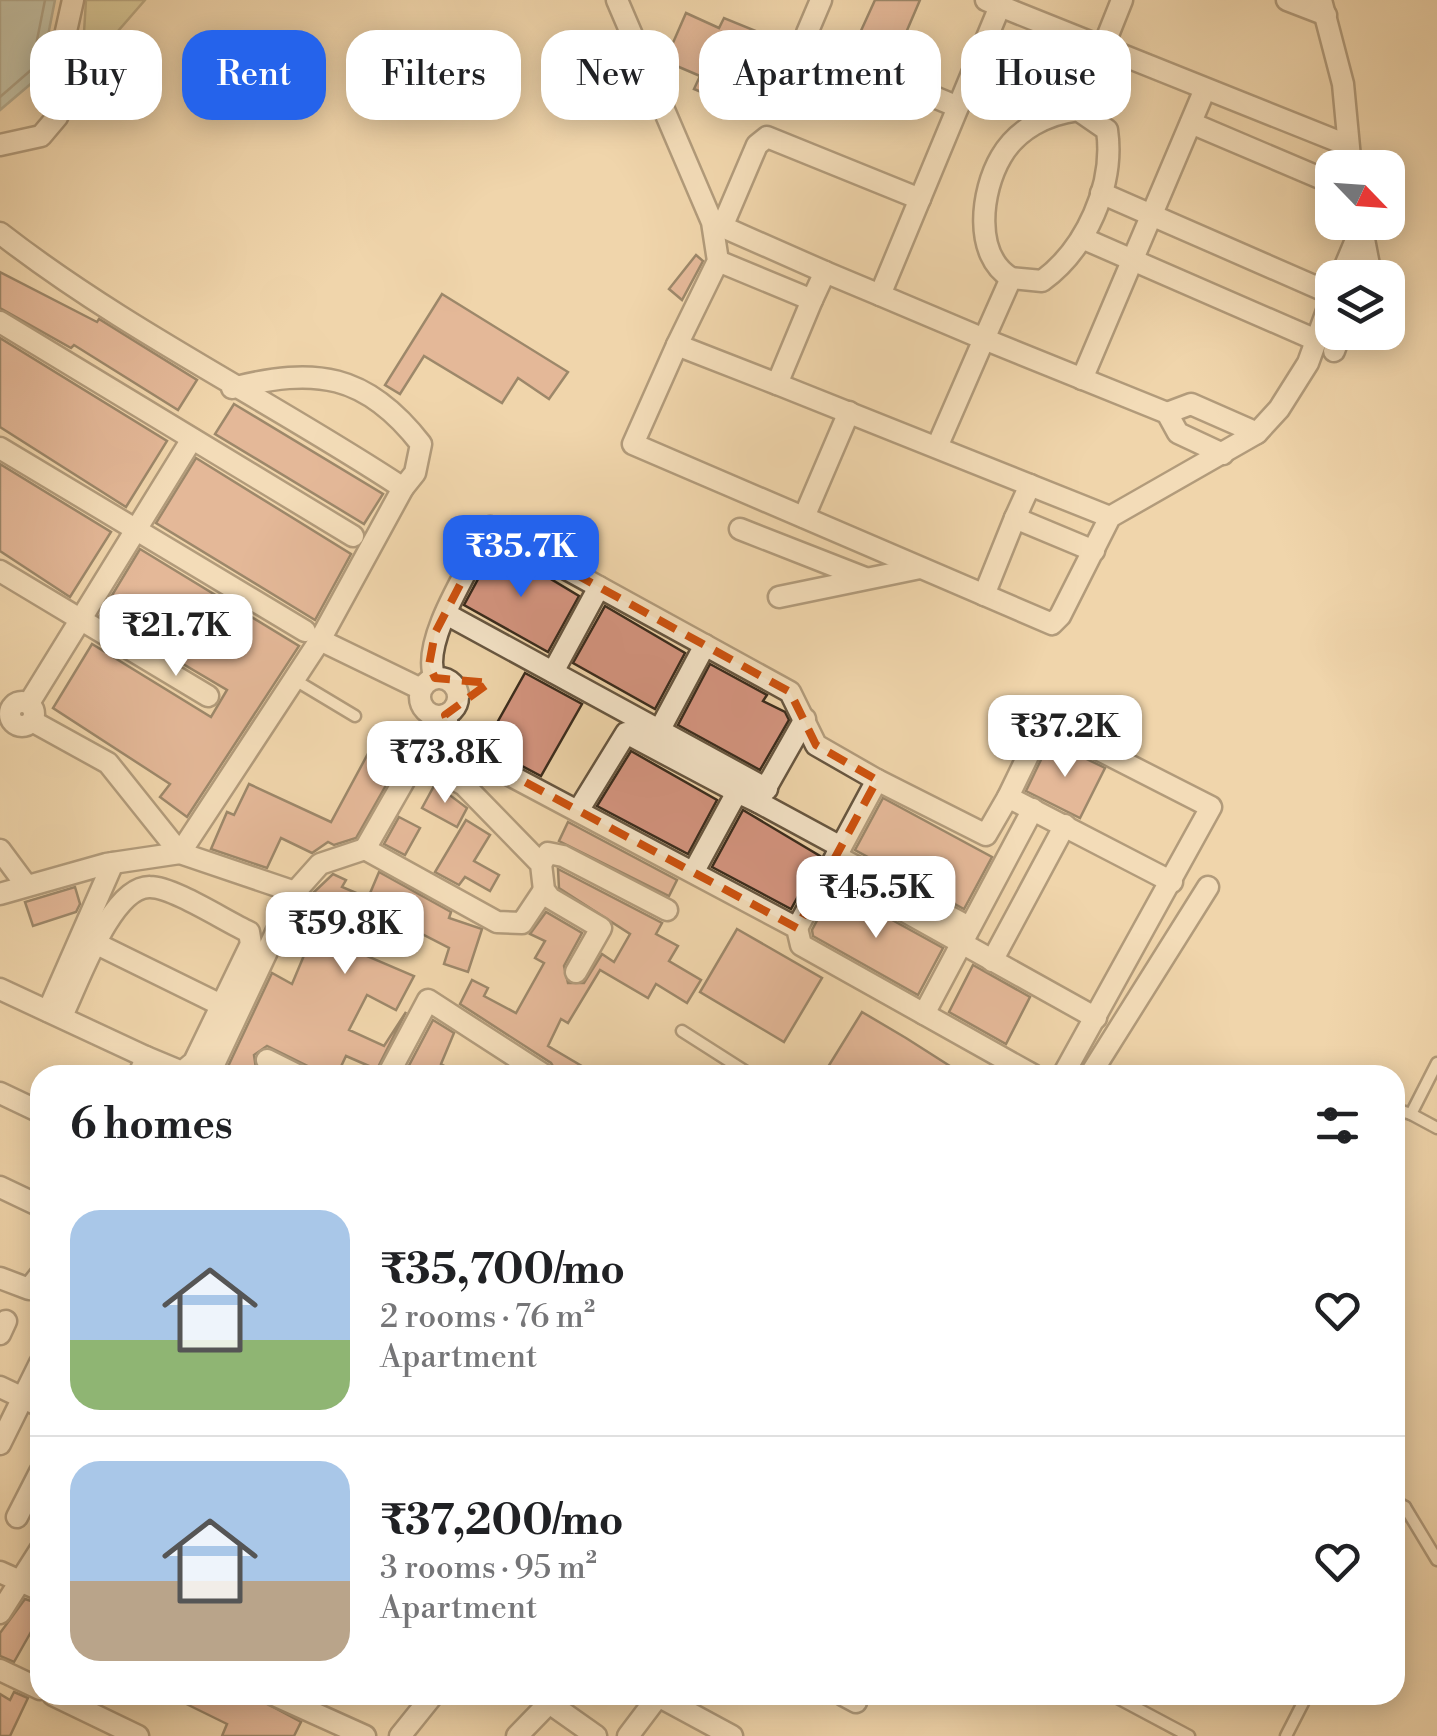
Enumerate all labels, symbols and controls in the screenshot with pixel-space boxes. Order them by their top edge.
chip: Buy [30,30,162,120]
chip: Rent [182,30,326,120]
chip: Filters [346,30,521,120]
chip: New [541,30,679,120]
chip: Apartment [699,30,941,120]
chip: House [961,30,1131,120]
north arrow [1315,150,1405,240]
map controls [1315,150,1405,350]
button: layers [1315,260,1405,350]
pin: ₹35.7K [440,515,602,600]
text: ₹35.7K [465,527,577,567]
pin: ₹21.7K [95,594,257,679]
text: ₹21.7K [122,606,230,646]
pin: ₹37.2K [984,695,1146,780]
text: ₹37.2K [1010,707,1120,747]
pin: ₹73.8K [364,721,526,806]
text: ₹73.8K [389,733,501,773]
pin: ₹45.5K [795,856,957,941]
text: ₹45.5K [818,868,934,908]
pin: ₹59.8K [264,892,426,977]
text: ₹59.8K [288,904,402,944]
icon: filters [1310,1098,1365,1153]
text: 6 homes [70,1099,233,1152]
text: ₹35,700/mo [380,1244,625,1297]
icon: home [150,1250,270,1370]
icon: heart [1310,1283,1365,1338]
text: 2 rooms · 76 m² [380,1297,595,1337]
text: Apartment [380,1337,537,1377]
text: ₹37,200/mo [380,1495,624,1548]
icon: home [150,1501,270,1621]
icon: heart [1310,1534,1365,1589]
text: 3 rooms · 95 m² [380,1548,597,1588]
text: Apartment [380,1588,537,1628]

